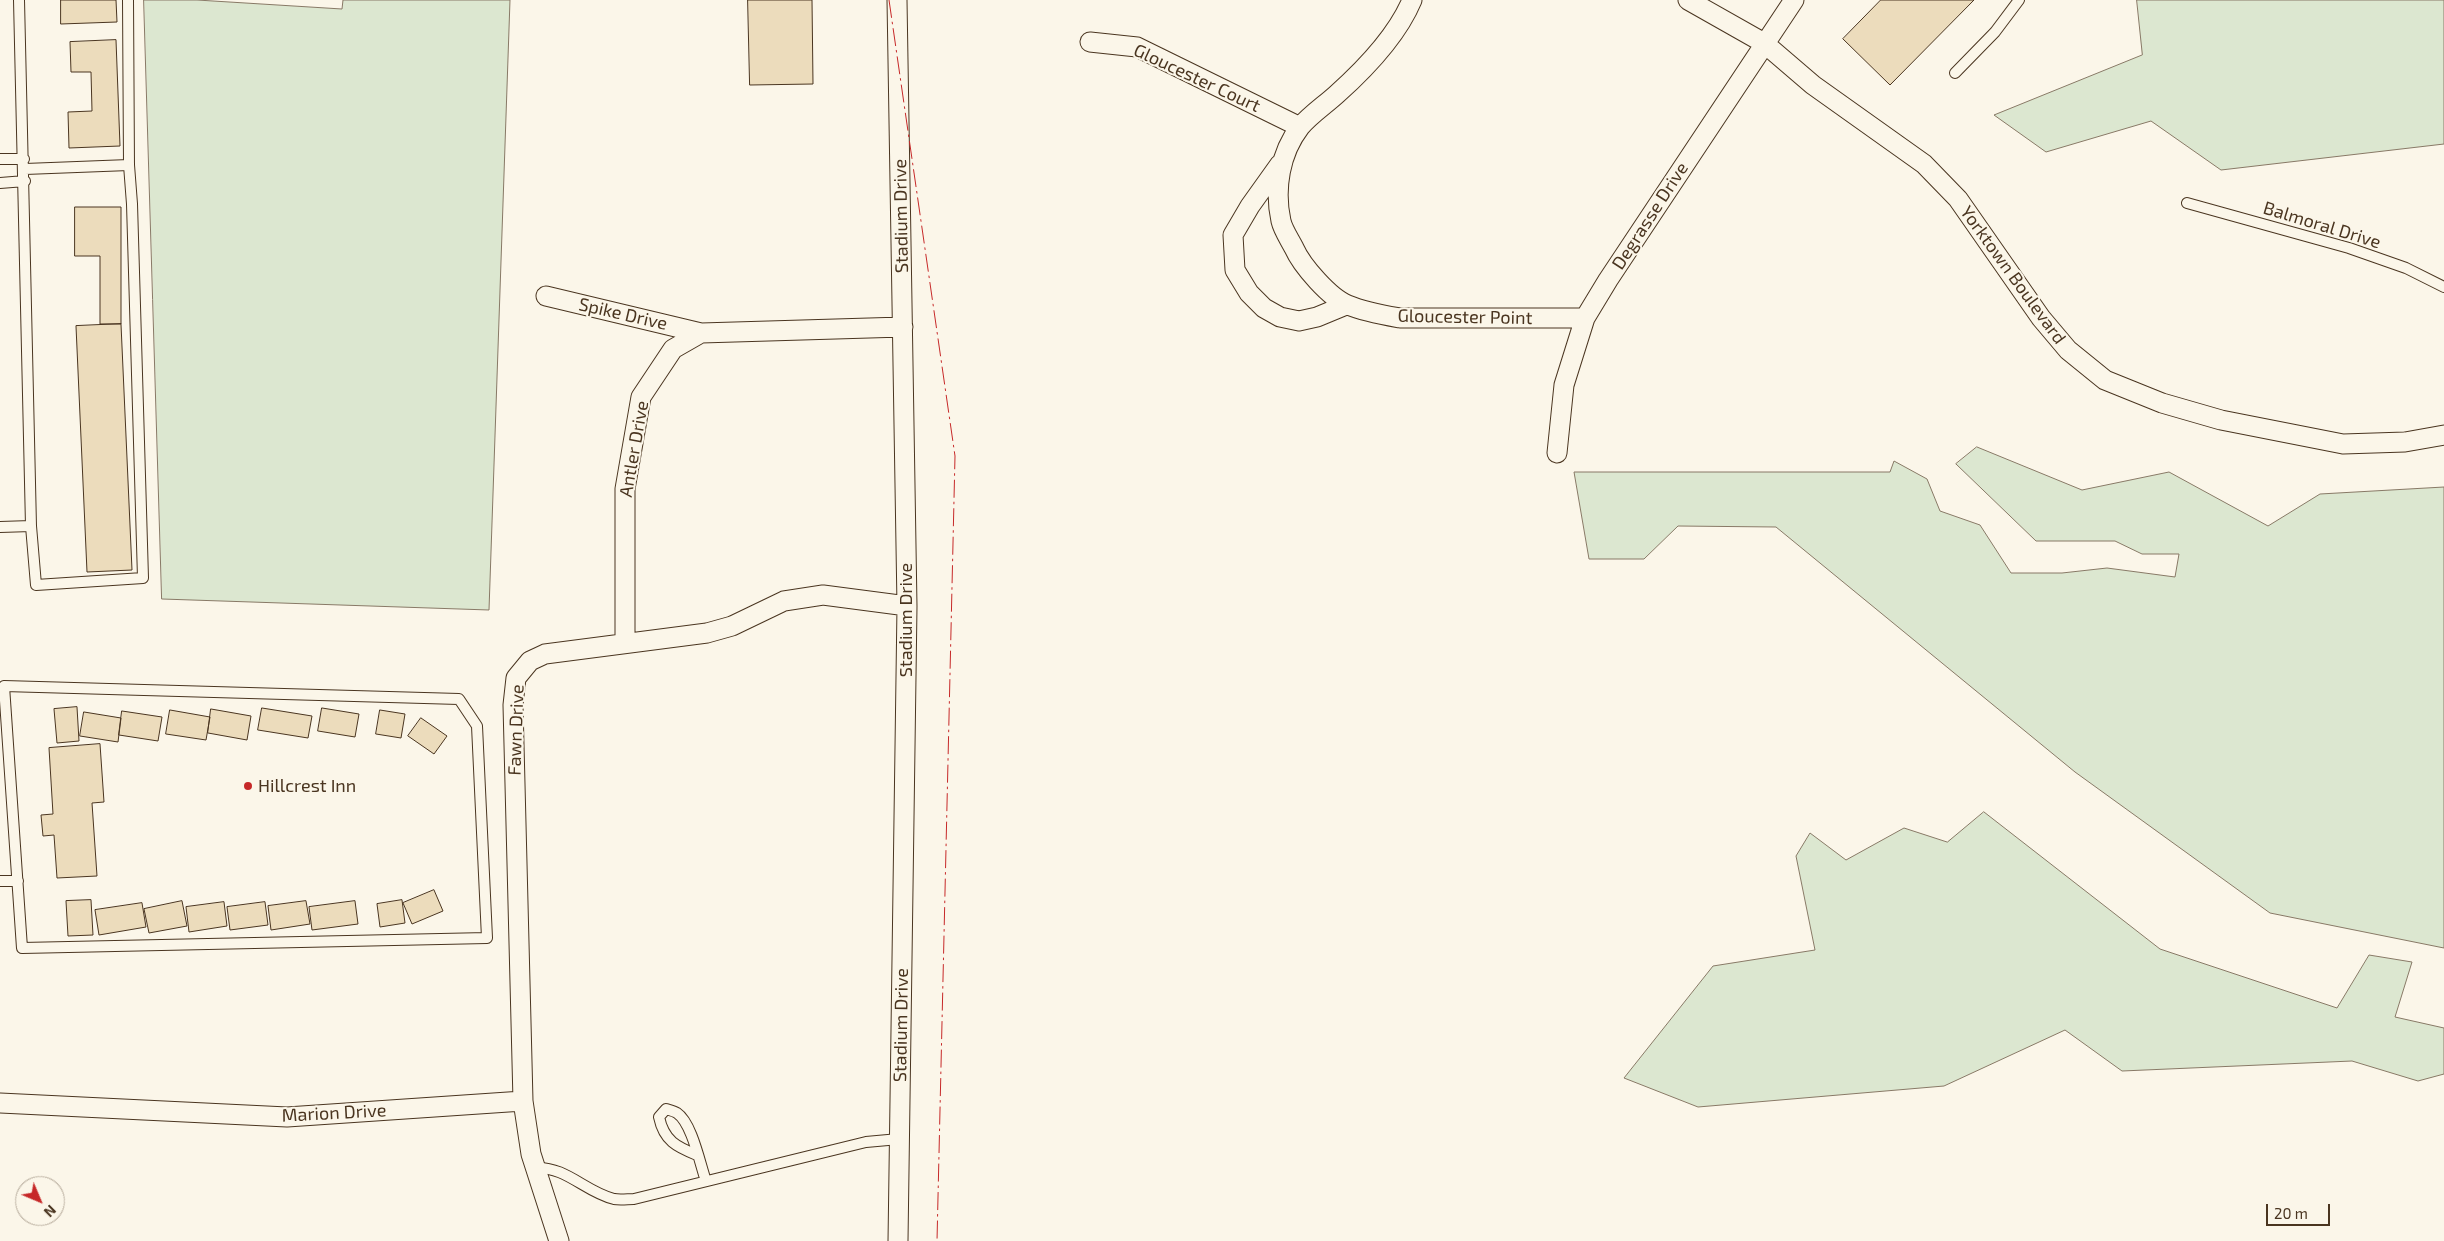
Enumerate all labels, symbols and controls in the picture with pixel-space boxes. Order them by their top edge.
street label: Gloucester Court [1130,39,1264,117]
street label: Degrasse Drive [1607,158,1693,274]
street label: Stadium Drive [889,159,913,273]
street label: Balmoral Drive [2261,197,2383,253]
street label: Yorktown Boulevard [1956,202,2070,348]
street label: Spike Drive [577,293,669,335]
street label: Gloucester Point [1397,305,1533,329]
street label: Antler Drive [615,399,653,499]
street label: Stadium Drive [895,563,917,677]
street label: Fawn Drive [504,684,528,776]
place label: Hillcrest Inn [258,775,356,797]
marker: Hillcrest Inn [242,780,254,792]
street label: Stadium Drive [889,968,913,1082]
street label: Marion Drive [281,1099,387,1127]
north arrow [15,1176,65,1226]
scale bar [2269,1194,2333,1226]
text: N [41,1202,60,1221]
text: 20 m [2274,1204,2308,1222]

